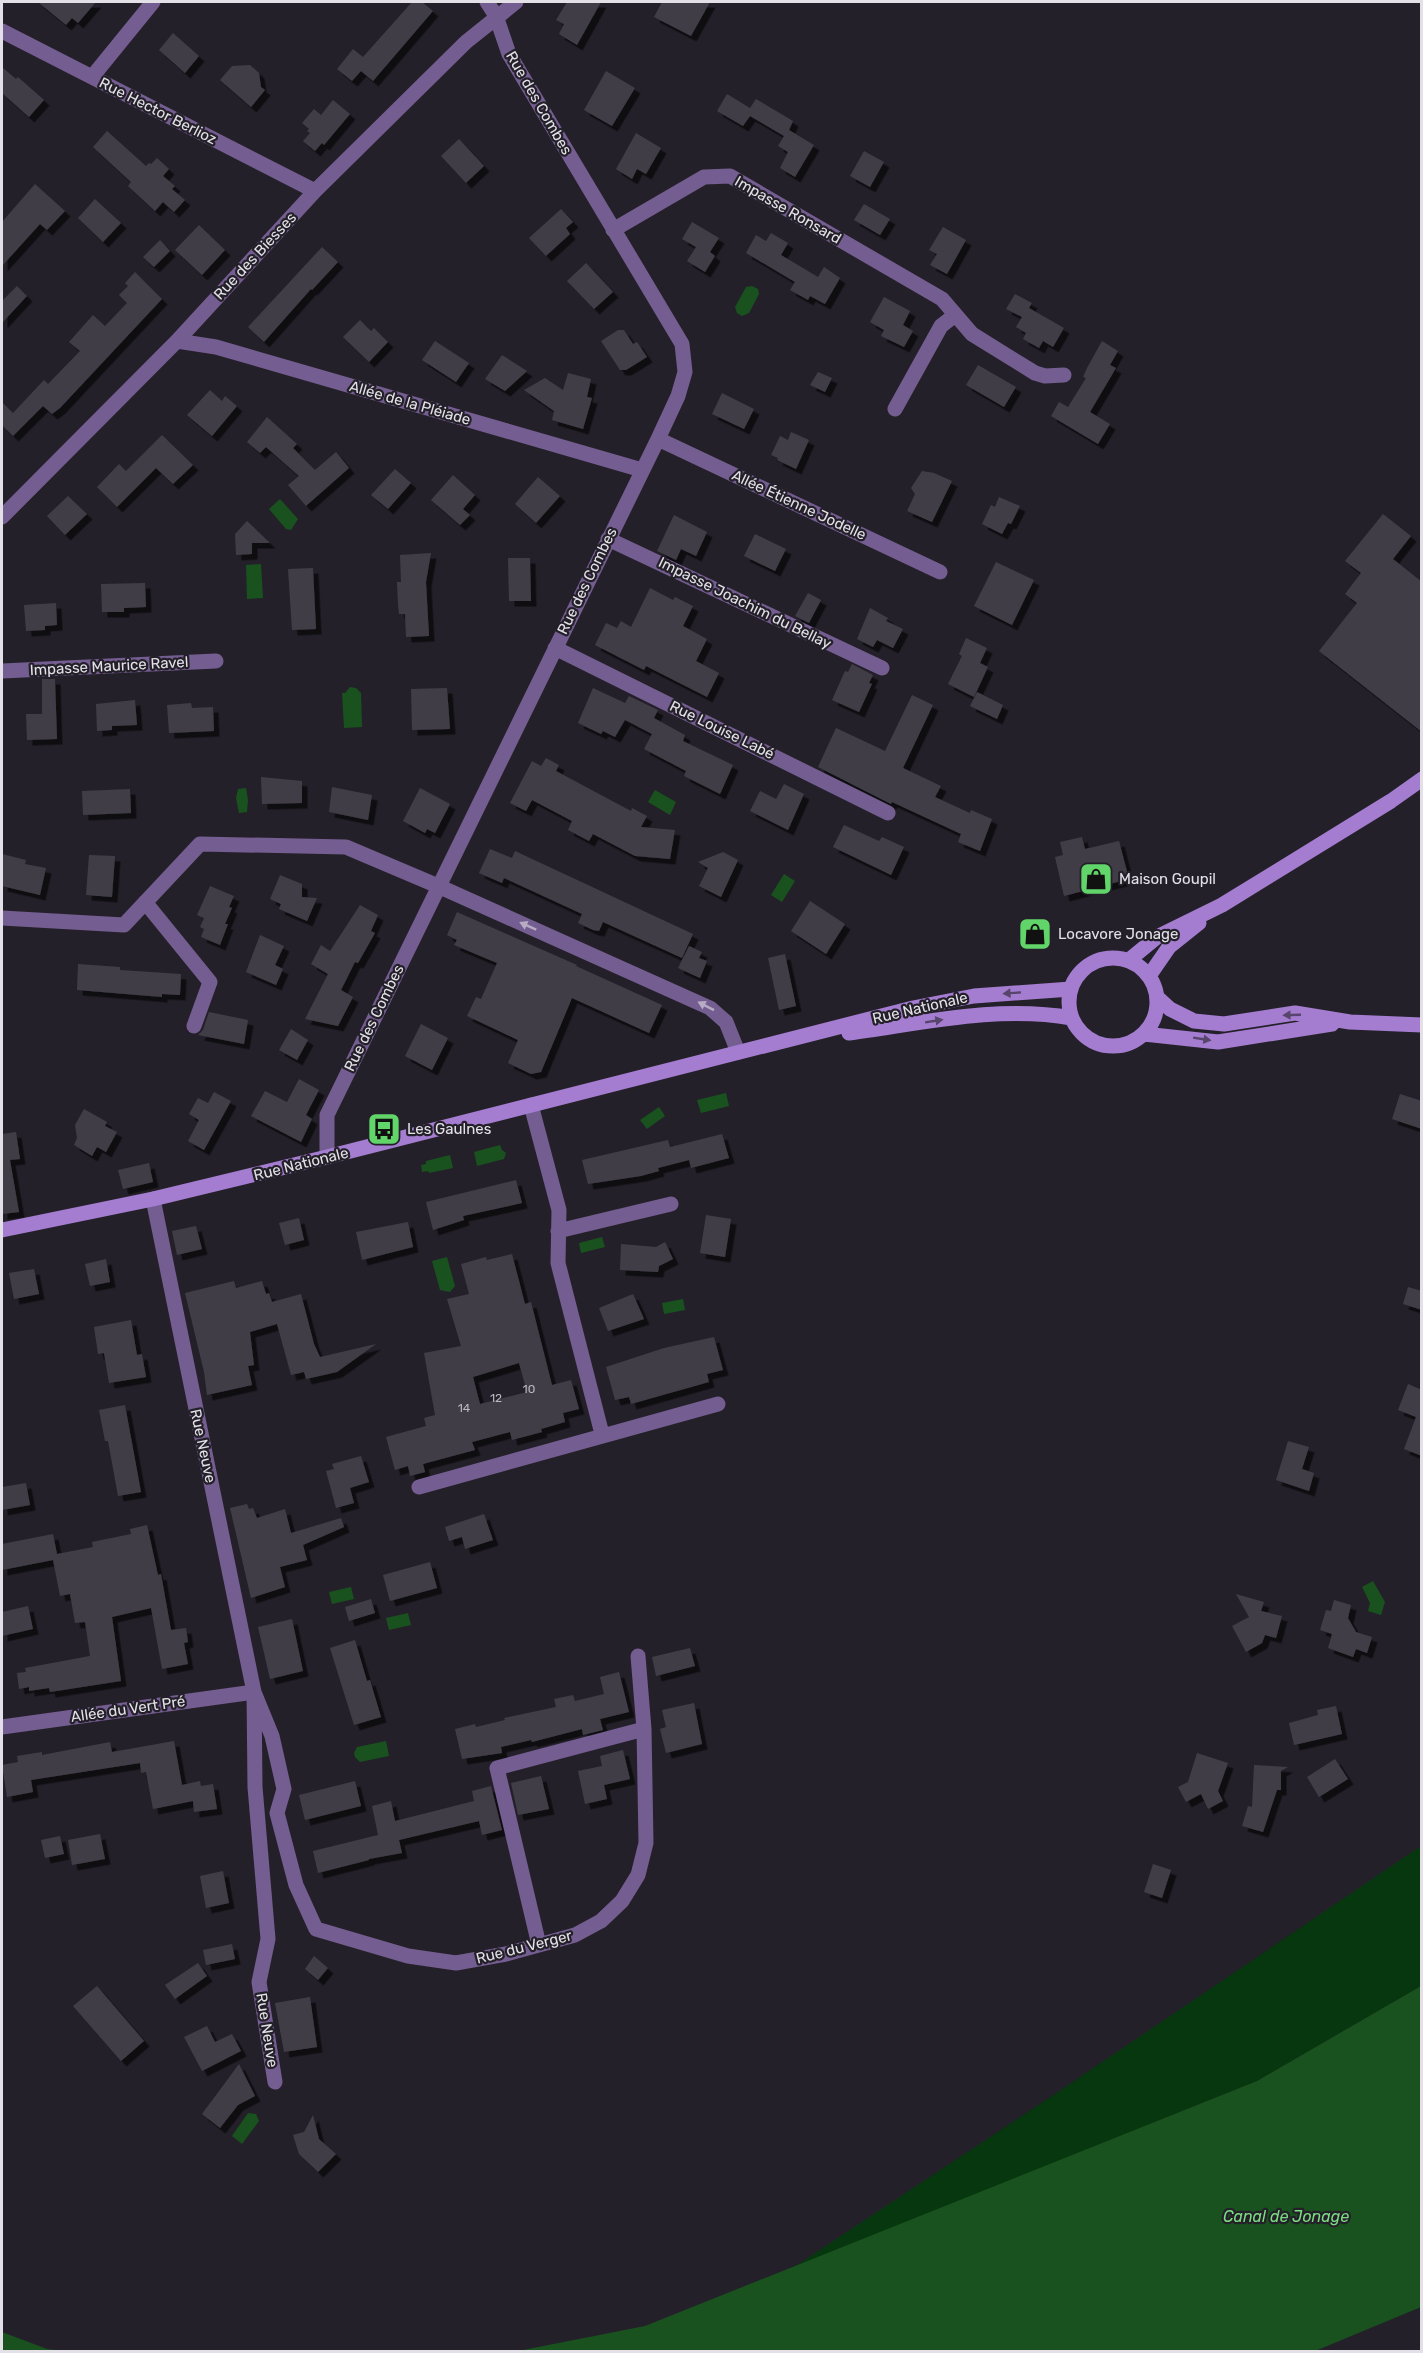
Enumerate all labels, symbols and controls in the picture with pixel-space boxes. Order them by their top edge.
street label: Rue des Combes [502,48,576,158]
street label: Rue Hector Berlioz [96,74,220,149]
street label: Impasse Ronsard [732,172,844,248]
street label: Rue des Biesses [210,208,300,303]
street label: Allée de la Pléiade [347,377,473,429]
street label: Allée Étienne Jodelle [729,466,869,544]
street label: Rue des Combes [553,524,621,637]
street label: Impasse Joachim du Bellay [656,553,834,653]
street label: Impasse Maurice Ravel [29,653,189,679]
street label: Rue Louise Labé [667,697,777,763]
shop icon: Maison Goupil [1078,861,1114,897]
place label: Maison Goupil [1119,870,1216,888]
shop icon: Locavore Jonage [1017,916,1053,952]
one-way arrow [519,921,537,931]
place label: Locavore Jonage [1058,925,1178,943]
street label: Rue des Combes [340,961,408,1074]
street label: Rue Nationale [871,988,969,1028]
one-way arrow [1003,988,1022,998]
one-way arrow [697,1002,715,1012]
one-way arrow [1283,1010,1302,1020]
one-way arrow [924,1017,943,1026]
one-way arrow [1193,1035,1212,1044]
bus stop icon: Les Gaulnes [366,1111,402,1147]
place label: Les Gaulnes [407,1120,492,1138]
street label: Rue Nationale [252,1144,350,1184]
house number: 10 [523,1382,535,1396]
house number: 12 [490,1391,502,1405]
house number: 14 [458,1401,471,1415]
street label: Rue Neuve [186,1407,220,1485]
street label: Allée du Vert Pré [70,1692,186,1726]
street label: Rue du Verger [474,1926,574,1968]
street label: Rue Neuve [252,1991,282,2069]
water label: Canal de Jonage [1223,2207,1349,2226]

